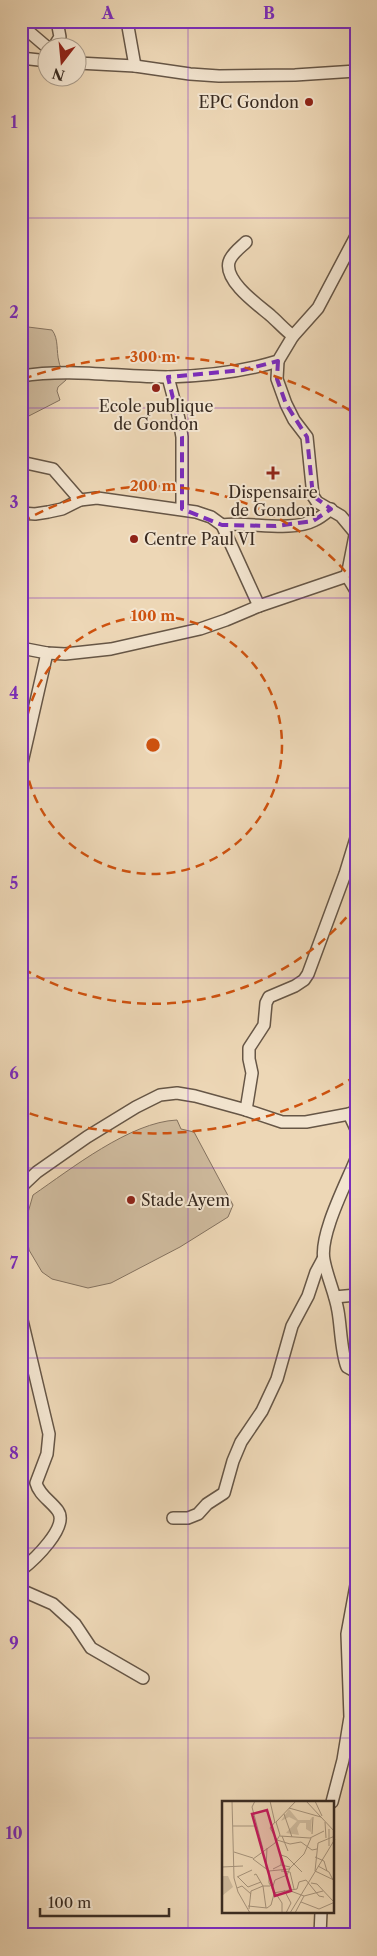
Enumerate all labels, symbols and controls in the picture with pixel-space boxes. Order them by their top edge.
text: A [101,3,115,23]
text: B [263,3,275,23]
north arrow [38,38,88,88]
text: N [50,64,67,85]
place label: EPC Gondon [199,92,299,112]
marker: EPC Gondon [303,96,315,108]
text: 1 [10,112,18,132]
text: 2 [9,302,19,322]
text: 300 m [130,347,176,366]
marker: Ecole publique de Gondon [150,382,162,394]
place label: Ecole publique de Gondon [99,396,213,434]
marker: Dispensaire de Gondon [266,466,280,480]
text: 200 m [130,476,176,495]
place label: Dispensaire de Gondon [228,482,318,520]
text: 3 [9,492,19,512]
place label: Centre Paul VI [144,529,255,549]
marker: Centre Paul VI [128,533,140,545]
text: 100 m [131,606,175,625]
text: 4 [9,683,19,703]
centre of rings [144,736,162,754]
text: 5 [10,873,19,893]
text: 6 [9,1063,19,1083]
place label: Stade Ayem [141,1190,230,1210]
marker: Stade Ayem [125,1194,137,1206]
text: 7 [10,1253,19,1273]
text: 8 [9,1443,19,1463]
text: 9 [9,1633,19,1653]
inset map [222,1801,334,1914]
text: 10 [5,1823,23,1843]
scale bar [40,1886,169,1918]
text: 100 m [48,1893,91,1912]

